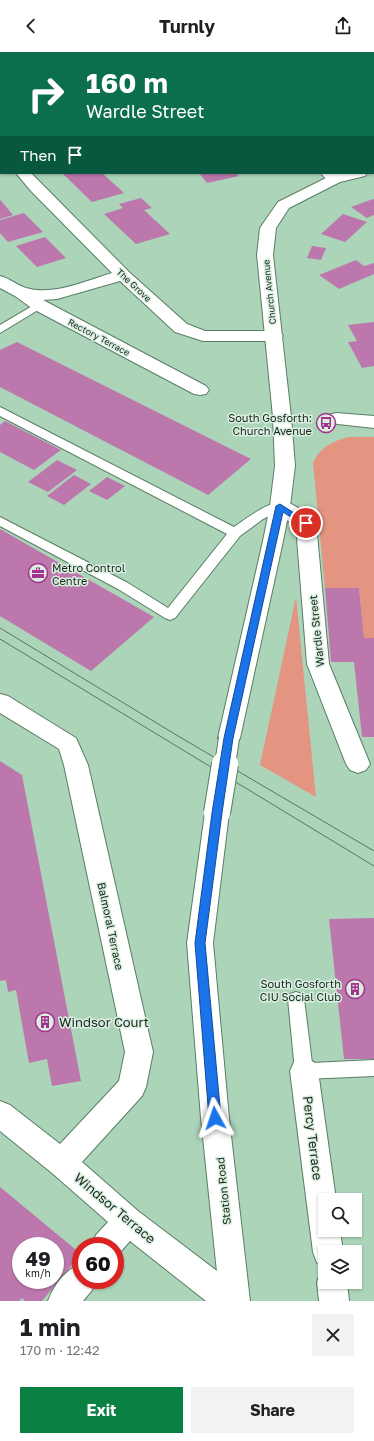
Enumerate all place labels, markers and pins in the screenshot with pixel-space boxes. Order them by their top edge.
place label: South Gosforth: Church Avenue [228,411,312,437]
bus stop icon: South Gosforth: Church Avenue [315,412,337,434]
pin [289,506,323,540]
place label: Metro Control Centre [52,561,126,587]
office icon: Metro Control Centre [27,562,49,584]
place label: South Gosforth CIU Social Club [260,977,341,1003]
building icon: South Gosforth CIU Social Club [344,978,366,1000]
building icon: Windsor Court [34,1011,56,1033]
place label: Windsor Court [59,1014,149,1030]

